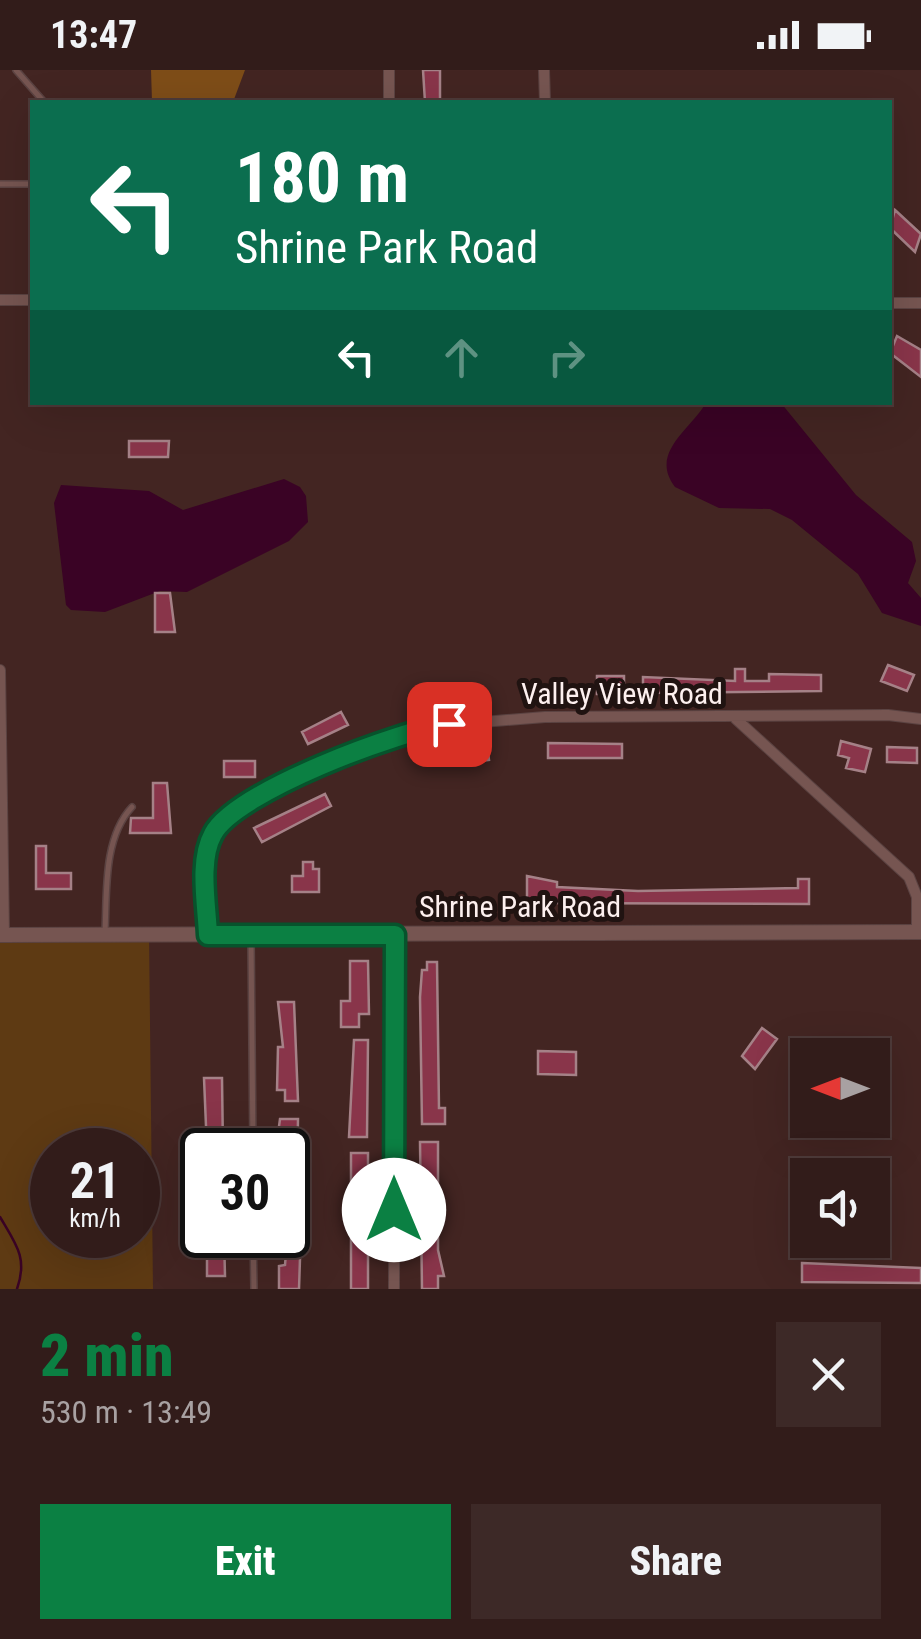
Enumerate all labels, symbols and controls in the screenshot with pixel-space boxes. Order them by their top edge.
text: 13:47 [50,13,137,57]
text: 180 m [235,137,409,219]
icon: left [70,140,200,270]
text: Shrine Park Road [235,221,538,274]
icon: left [329,330,384,385]
icon: ahead [434,330,489,385]
icon: right [539,330,594,385]
street label: Valley View Road [521,676,723,711]
pin [407,682,492,767]
icon: arrive [422,697,477,752]
street label: Shrine Park Road [419,889,621,924]
north arrow [790,1038,890,1138]
map controls [790,1038,890,1258]
speed limit sign: 30 [180,1128,310,1258]
text: 21 [70,1152,120,1210]
position arrow [342,1158,446,1262]
button: sound [790,1158,890,1258]
text: km/h [69,1204,121,1233]
text: 2 min [40,1320,174,1391]
button: close [776,1322,881,1427]
text: 530 m · 13:49 [40,1393,212,1431]
button: Exit [40,1504,451,1619]
button: Share [471,1504,881,1619]

